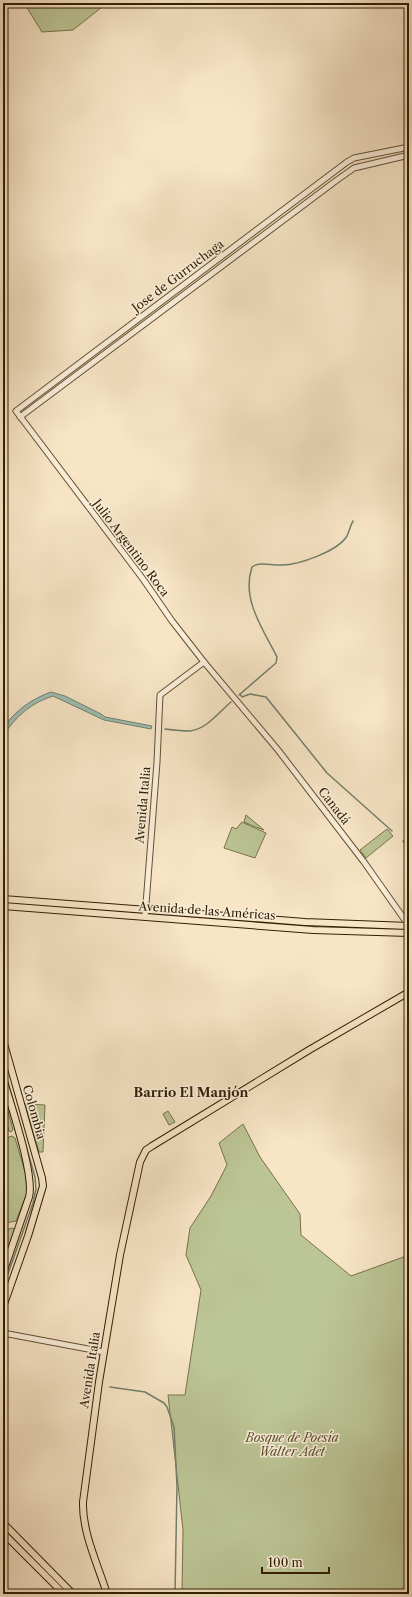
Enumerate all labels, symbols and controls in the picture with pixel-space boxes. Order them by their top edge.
street label: Jose de Gurruchaga [127,236,227,316]
street label: Julio Argentino Roca [89,495,173,600]
street label: Avenida Italia [132,765,153,845]
street label: Canadá [315,784,354,828]
street label: Avenida de las Américas [137,898,276,923]
street label: Colombia [20,1083,50,1141]
district label: Barrio El Manjón [134,1084,249,1100]
street label: Avenida Italia [76,1330,103,1410]
park label: Bosque de Poesía Walter Adet [244,1430,339,1459]
scale bar [262,1549,329,1575]
text: 100 m [268,1555,303,1570]

